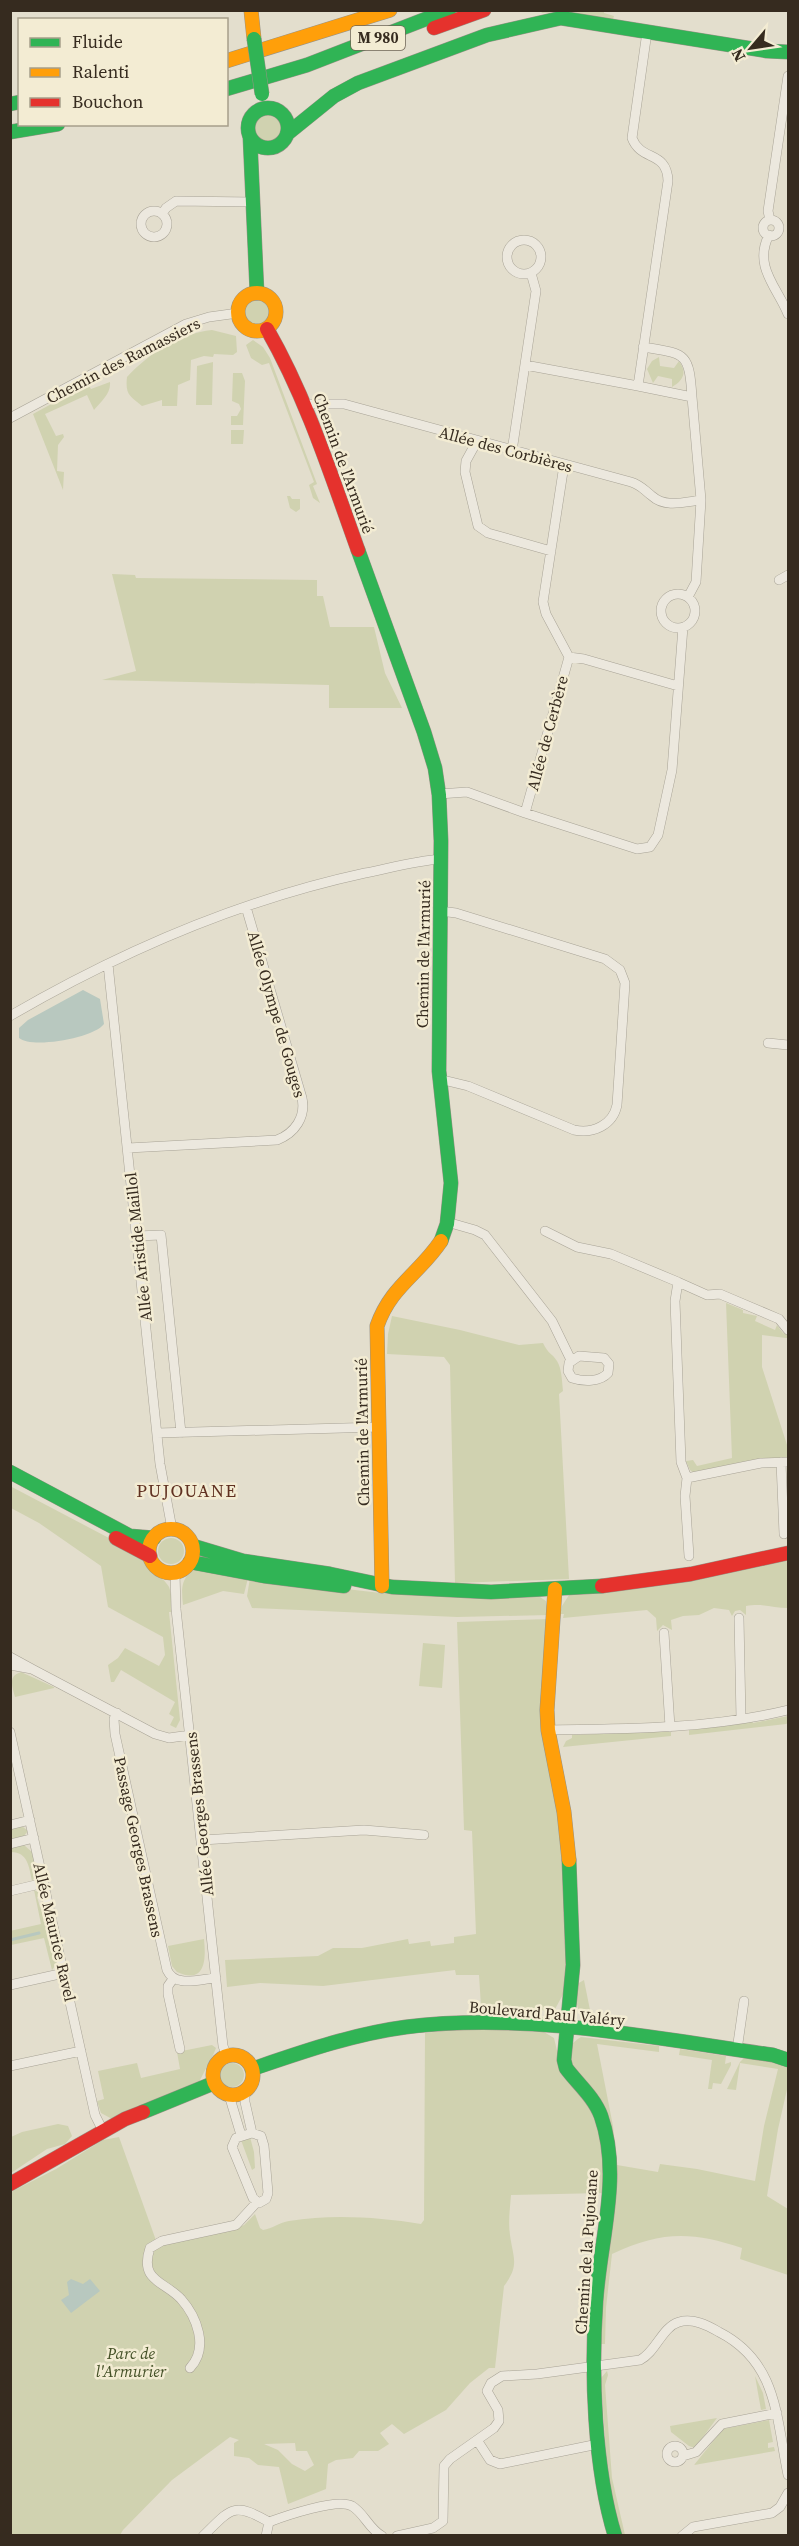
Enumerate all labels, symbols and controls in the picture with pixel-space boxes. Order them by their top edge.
legend [18,18,228,126]
north arrow [721,18,781,78]
road number: M 980 [351,26,405,50]
text: Fluide [72,29,123,54]
text: N [725,45,750,66]
text: Ralenti [72,59,129,84]
text: Bouchon [72,89,144,114]
street label: Chemin des Ramassiers [42,312,204,408]
street label: Chemin de l'Armurié [308,390,380,536]
street label: Allée des Corbières [437,421,575,477]
street label: Allée de Cerbère [521,673,573,793]
street label: Chemin de l'Armurié [411,880,435,1028]
street label: Allée Olympe de Gouges [243,928,311,1100]
street label: Allée Aristide Maillol [119,1171,157,1323]
street label: Chemin de l'Armurié [350,1358,374,1506]
district label: PUJOUANE [136,1478,238,1503]
street label: Allée Georges Brassens [179,1731,219,1897]
street label: Passage Georges Brassens [109,1755,169,1940]
street label: Allée Maurice Ravel [28,1860,82,2004]
street label: Boulevard Paul Valéry [468,1995,627,2031]
street label: Chemin de la Pujouane [569,2169,603,2335]
park label: Parc de l'Armurier [96,2342,167,2382]

